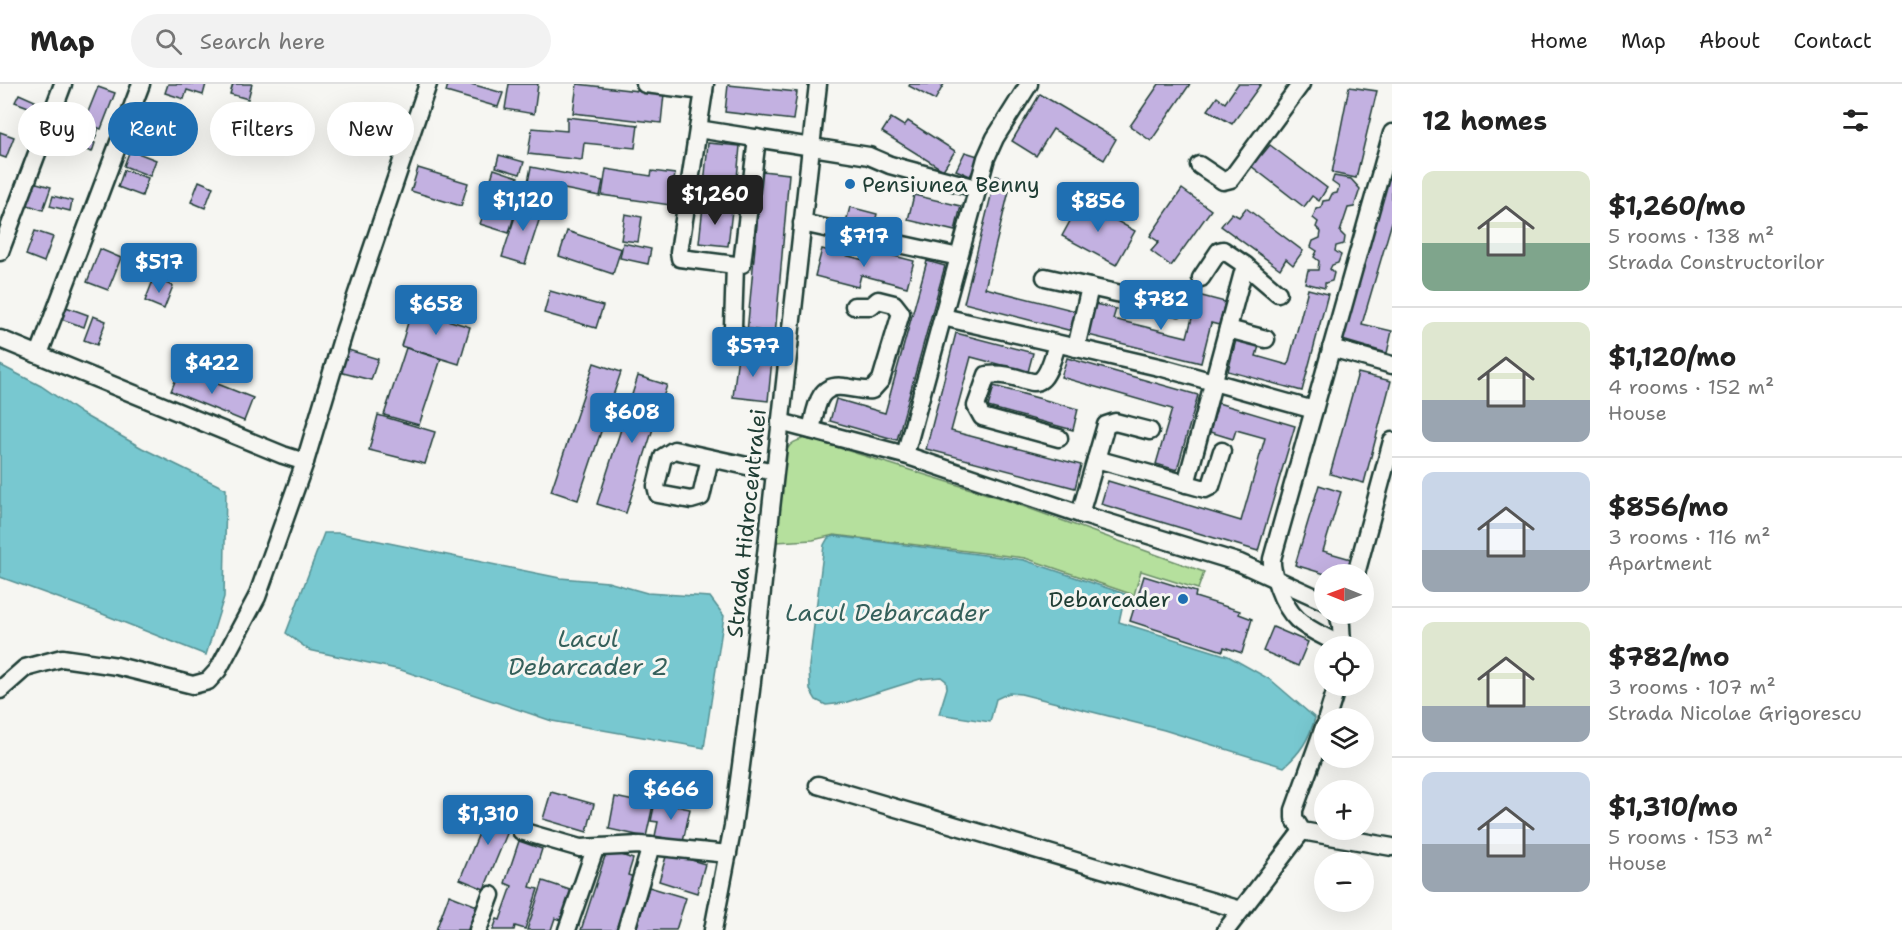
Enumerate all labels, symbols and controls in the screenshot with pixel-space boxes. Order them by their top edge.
search box [131,14,551,68]
text: Map [30,22,95,60]
icon: search [152,25,185,58]
text: Search here [200,27,325,56]
text: Home [1530,27,1588,55]
text: Map [1621,27,1666,55]
text: About [1699,27,1760,55]
text: Contact [1793,27,1872,55]
chip: Buy [18,102,96,156]
chip: Rent [108,102,198,156]
chip: Filters [210,102,315,156]
chip: New [327,102,414,156]
text: 12 homes [1422,103,1547,138]
icon: filters [1839,104,1872,137]
place label: Pensiunea Benny [862,170,1040,199]
pin: $1,260 [666,175,764,226]
marker: Pensiunea Benny [843,177,857,191]
pin: $1,120 [474,181,572,232]
text: $1,260 [681,181,749,207]
pin: $856 [1062,182,1134,233]
text: $1,120 [493,187,553,213]
text: $856 [1071,188,1125,214]
text: $1,260/mo [1608,188,1746,223]
icon: home [1470,195,1542,267]
pin: $717 [828,217,900,268]
text: $717 [839,223,889,249]
text: 5 rooms · 138 m² [1608,223,1774,249]
pin: $517 [123,243,195,294]
text: $517 [135,249,183,275]
text: Strada Constructorilor [1608,249,1825,275]
pin: $782 [1125,280,1197,331]
pin: $658 [400,285,472,336]
text: $782 [1134,286,1188,312]
text: $658 [409,291,463,317]
pin: $577 [717,327,789,378]
text: $577 [726,333,780,359]
text: $1,120/mo [1608,339,1737,374]
pin: $422 [176,344,248,395]
icon: home [1470,346,1542,418]
text: $422 [185,350,239,376]
text: 4 rooms · 152 m² [1608,374,1774,400]
pin: $608 [596,393,668,444]
text: $608 [604,399,660,425]
text: House [1608,400,1667,426]
street label: Strada Hidrocentralei [720,407,773,639]
text: $856/mo [1608,489,1729,524]
icon: home [1470,496,1542,568]
text: 3 rooms · 116 m² [1608,524,1770,550]
text: Apartment [1608,550,1712,576]
north arrow [1314,564,1374,624]
map controls [1314,564,1374,912]
place label: Debarcader [1049,585,1171,614]
marker: Debarcader [1176,592,1190,606]
water label: Lacul Debarcader [785,597,990,629]
water label: Lacul Debarcader 2 [508,623,668,683]
button: locate [1314,636,1374,696]
text: $782/mo [1608,639,1730,674]
icon: home [1470,646,1542,718]
text: 3 rooms · 107 m² [1608,674,1776,700]
text: Strada Nicolae Grigorescu [1608,700,1862,726]
button: layers [1314,708,1374,768]
pin: $666 [635,770,707,821]
text: $666 [643,776,699,802]
button: + [1314,780,1374,840]
text: $1,310/mo [1608,789,1738,824]
pin: $1,310 [439,795,537,846]
icon: home [1470,796,1542,868]
text: $1,310 [457,801,519,827]
text: 5 rooms · 153 m² [1608,824,1773,850]
text: House [1608,850,1667,876]
button: − [1314,852,1374,912]

